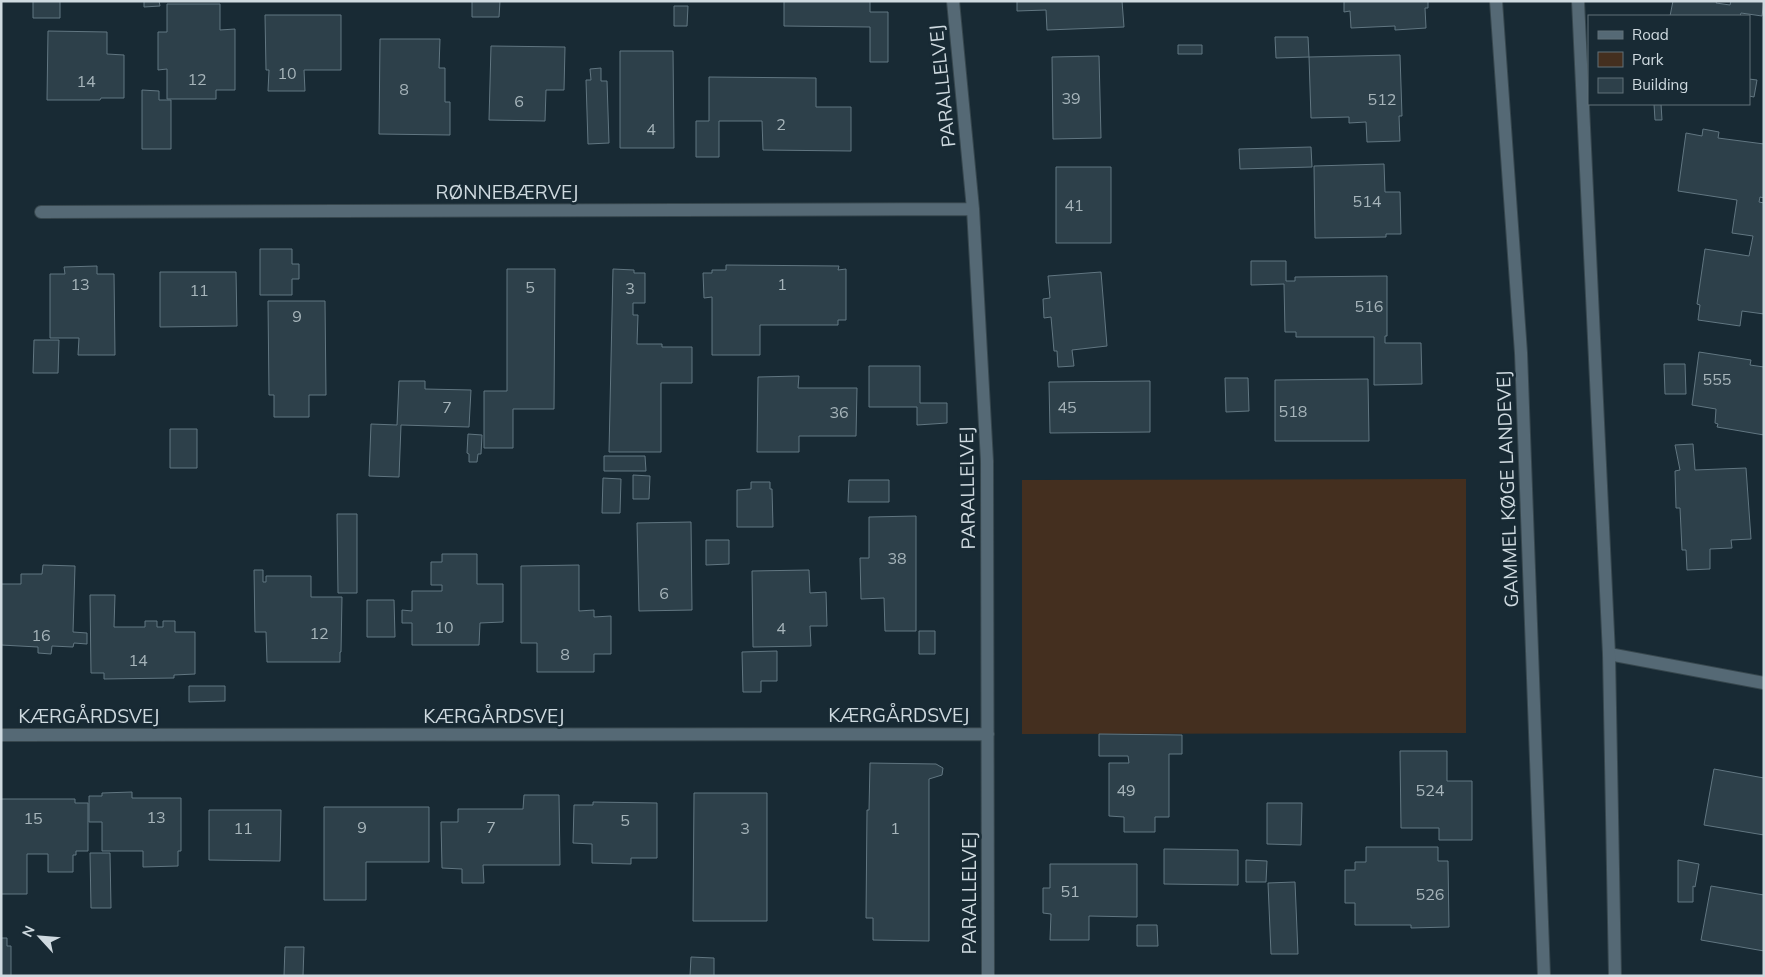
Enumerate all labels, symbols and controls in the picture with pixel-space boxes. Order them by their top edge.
legend [1588,15,1750,105]
street label: PARALLELVEJ [924,24,960,148]
text: Road [1632,25,1669,44]
text: Park [1632,50,1664,69]
house number: 10 [277,63,297,83]
house number: 12 [187,69,207,89]
house number: 14 [76,71,96,91]
text: Building [1632,75,1688,94]
house number: 8 [399,79,409,99]
house number: 39 [1061,88,1081,108]
house number: 512 [1368,89,1396,109]
house number: 6 [514,91,524,111]
house number: 2 [776,114,786,134]
house number: 4 [646,119,656,139]
street label: RØNNEBÆRVEJ [436,180,578,204]
house number: 514 [1353,191,1382,211]
house number: 41 [1064,195,1084,215]
house number: 13 [70,274,90,294]
house number: 1 [777,274,787,294]
house number: 5 [525,277,535,297]
house number: 3 [625,278,635,298]
house number: 11 [189,280,209,300]
house number: 516 [1355,296,1383,316]
house number: 9 [292,306,302,326]
house number: 555 [1703,369,1731,389]
street label: GAMMEL KØGE LANDEVEJ [1491,370,1523,608]
house number: 7 [442,397,452,417]
house number: 45 [1057,397,1077,417]
house number: 518 [1279,401,1307,421]
house number: 36 [829,402,849,422]
street label: PARALLELVEJ [954,426,980,550]
house number: 38 [887,548,907,568]
house number: 6 [659,583,669,603]
house number: 10 [434,617,454,637]
house number: 4 [776,618,786,638]
house number: 12 [309,623,329,643]
house number: 16 [31,625,51,645]
house number: 8 [560,644,570,664]
house number: 14 [128,650,148,670]
street label: KÆRGÅRDSVEJ [828,703,970,727]
street label: KÆRGÅRDSVEJ [18,704,160,728]
street label: KÆRGÅRDSVEJ [423,704,565,728]
house number: 49 [1116,780,1136,800]
house number: 524 [1416,780,1445,800]
house number: 13 [146,807,166,827]
house number: 15 [23,808,43,828]
house number: 5 [620,810,630,830]
house number: 9 [357,817,367,837]
house number: 7 [486,817,496,837]
house number: 11 [233,818,253,838]
house number: 3 [740,818,750,838]
house number: 1 [890,818,900,838]
street label: PARALLELVEJ [957,831,981,955]
house number: 51 [1060,881,1080,901]
house number: 526 [1416,884,1444,904]
north arrow [15,912,65,962]
text: N [18,923,39,940]

